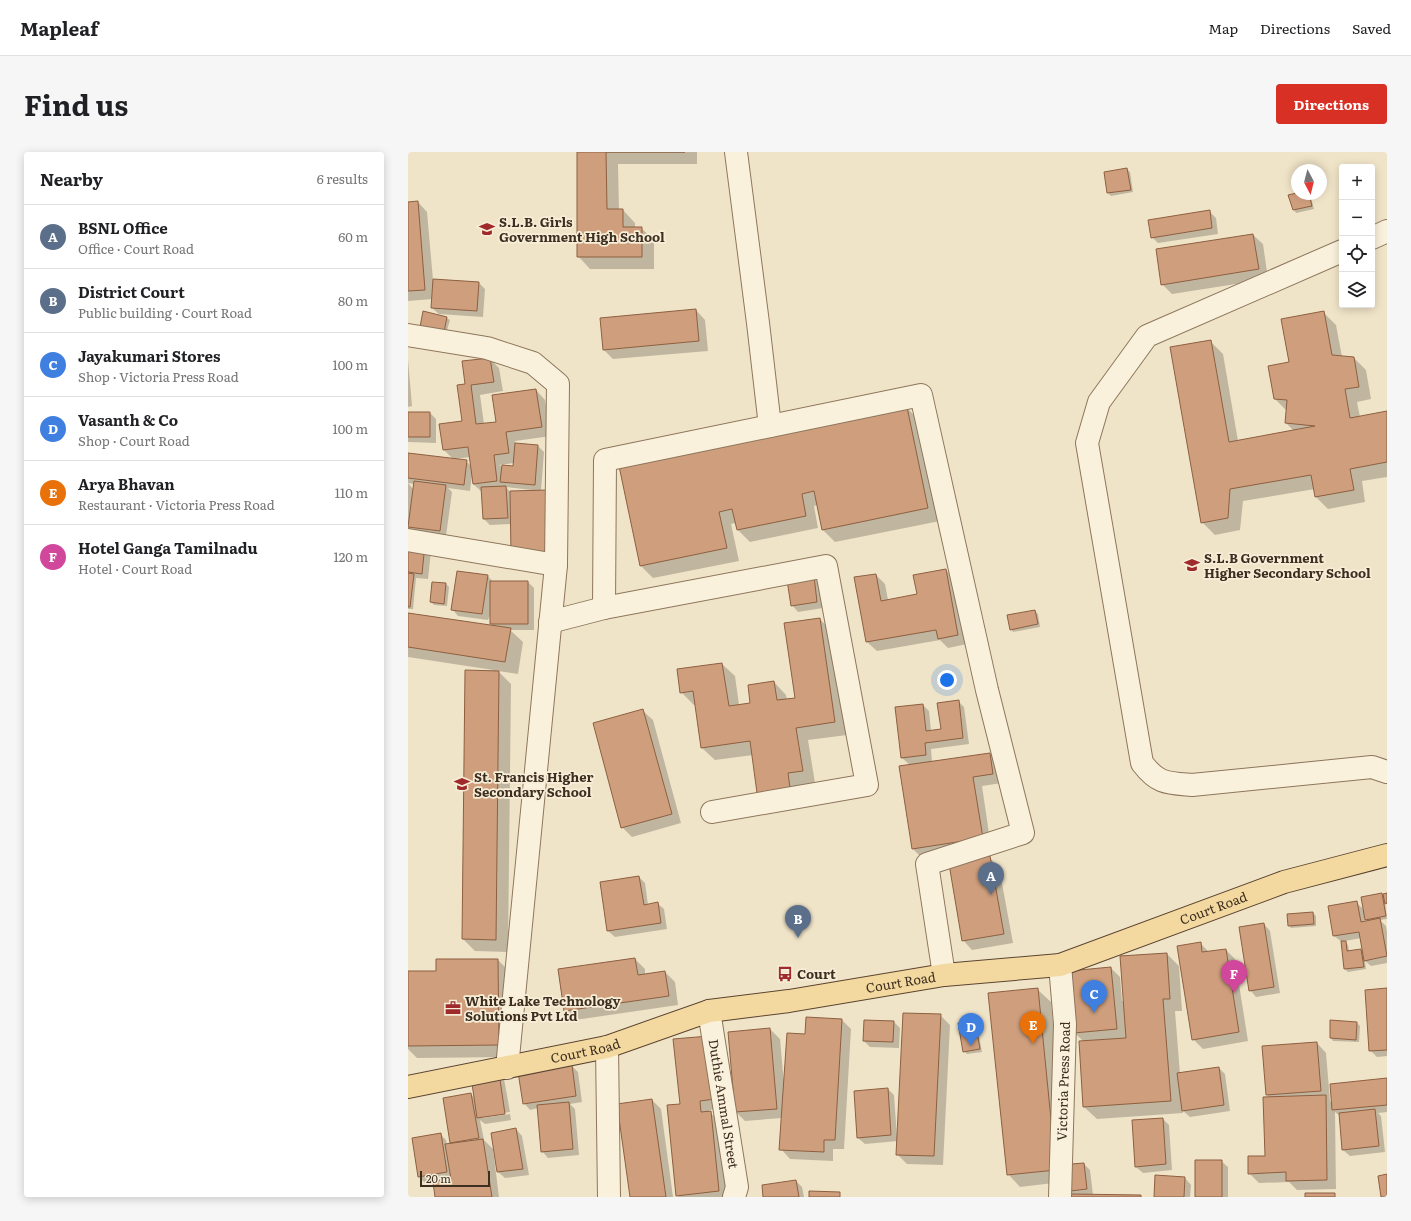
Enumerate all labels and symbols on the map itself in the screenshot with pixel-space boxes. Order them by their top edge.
north arrow [1291,164,1327,200]
place label: S.L.B. Girls Government High School [499,212,665,246]
school or university icon: S.L.B. Girls Government High School [478,220,496,238]
place label: S.L.B Government Higher Secondary School [1204,548,1371,582]
school or university icon: S.L.B Government Higher Secondary School [1183,556,1201,574]
your location [937,670,957,690]
place label: St. Francis Higher Secondary School [474,767,593,801]
school or university icon: St. Francis Higher Secondary School [453,775,471,793]
pin: A [978,862,1004,895]
street label: Court Road [1177,887,1250,929]
pin: B [785,905,811,938]
pin: F [1221,960,1247,993]
place label: Court [797,964,836,983]
bus stop icon: Court [776,965,794,983]
street label: Court Road [864,967,937,997]
pin: C [1081,980,1107,1013]
place label: White Lake Technology Solutions Pvt Ltd [465,991,621,1025]
office icon: White Lake Technology Solutions Pvt Ltd [444,999,462,1017]
pin: E [1020,1011,1046,1044]
pin: D [958,1013,984,1046]
street label: Victoria Press Road [1052,1021,1074,1141]
street label: Court Road [549,1033,623,1067]
street label: Duthie Ammal Street [705,1038,744,1171]
scale bar [420,1169,490,1188]

